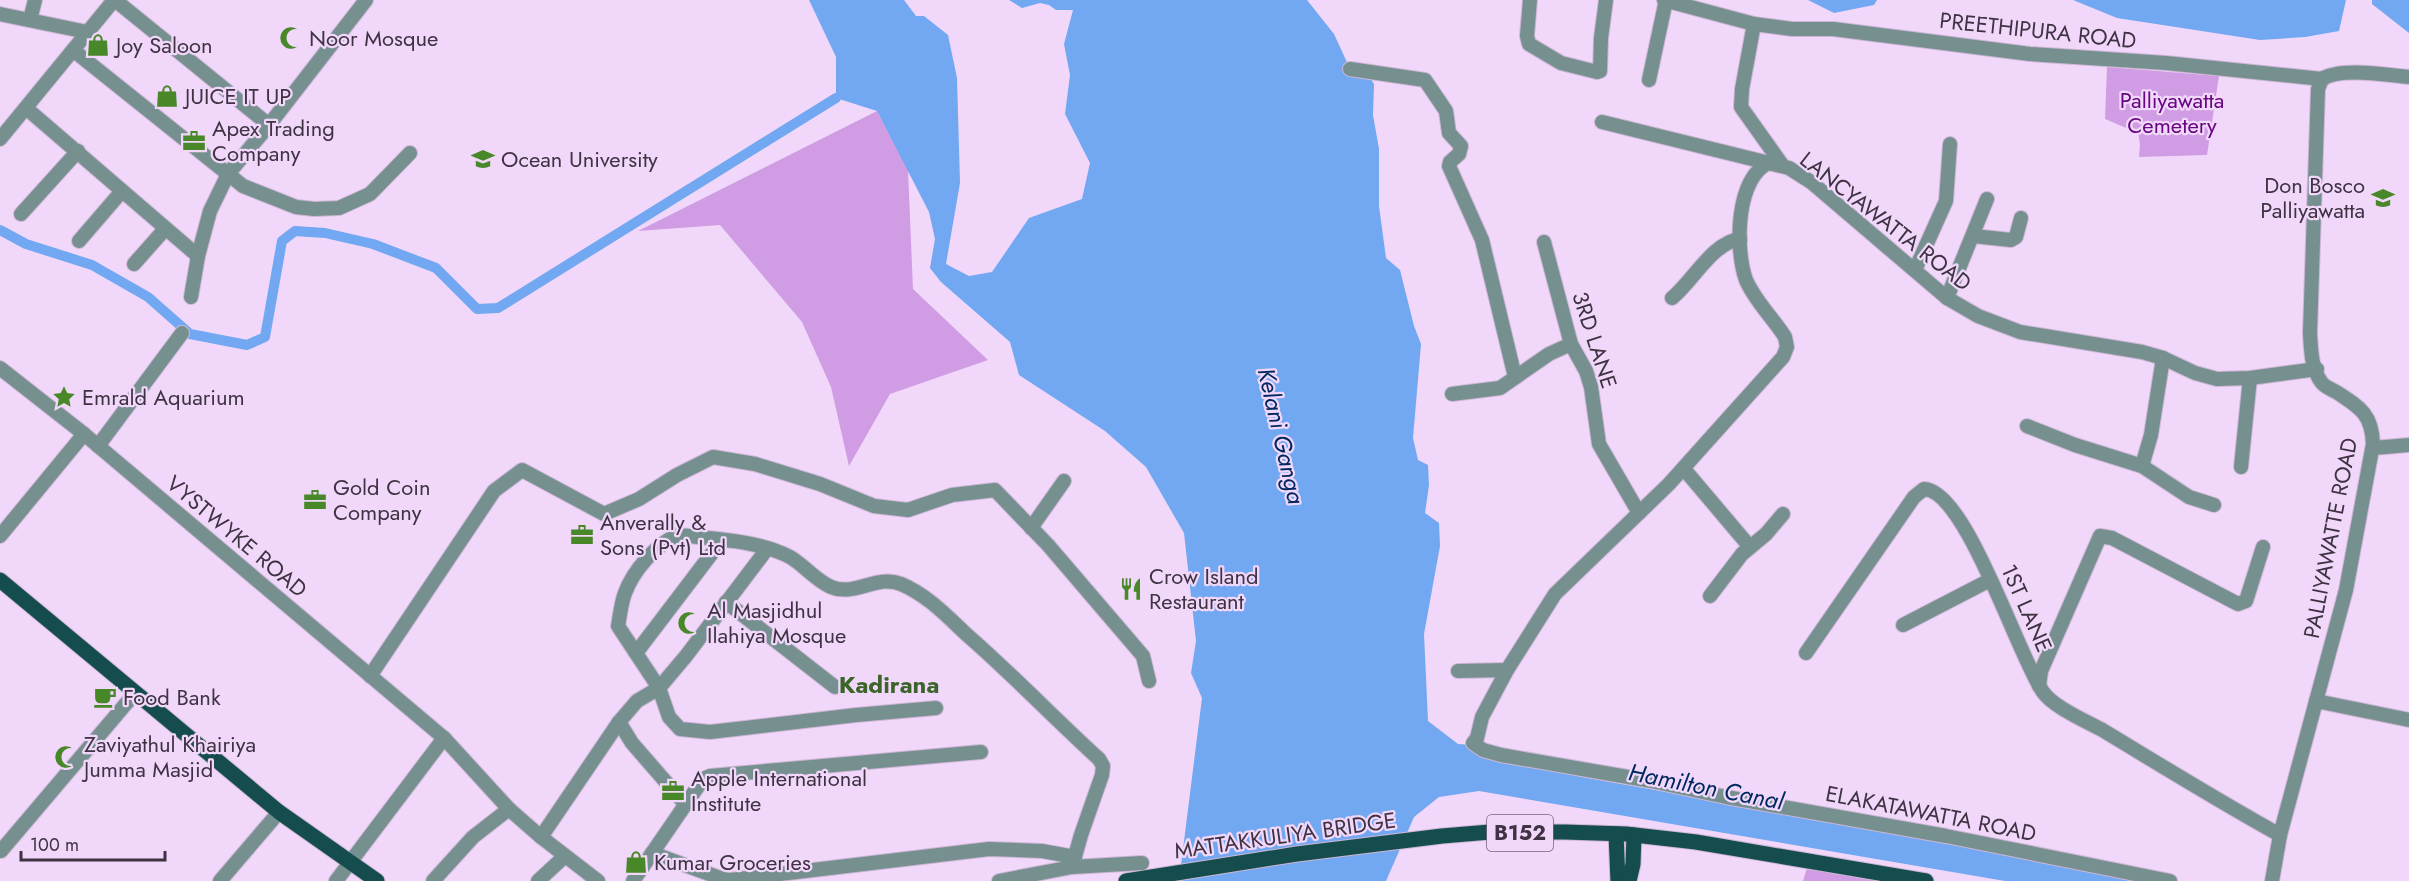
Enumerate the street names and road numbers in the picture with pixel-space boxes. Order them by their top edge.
street label: PREETHIPURA ROAD [1938,4,2138,56]
street label: LANCYAWATTA ROAD [1793,144,1979,298]
street label: 3RD LANE [1564,287,1626,393]
street label: PALLIYAWATTE ROAD [2295,435,2365,641]
street label: VYSTWYKE ROAD [160,467,314,605]
street label: 1ST LANE [1993,559,2061,657]
street label: ELAKATAWATTA ROAD [1823,777,2039,849]
street label: MATTAKKULIYA BRIDGE [1172,804,1398,866]
road number: B152 [1487,815,1553,851]

